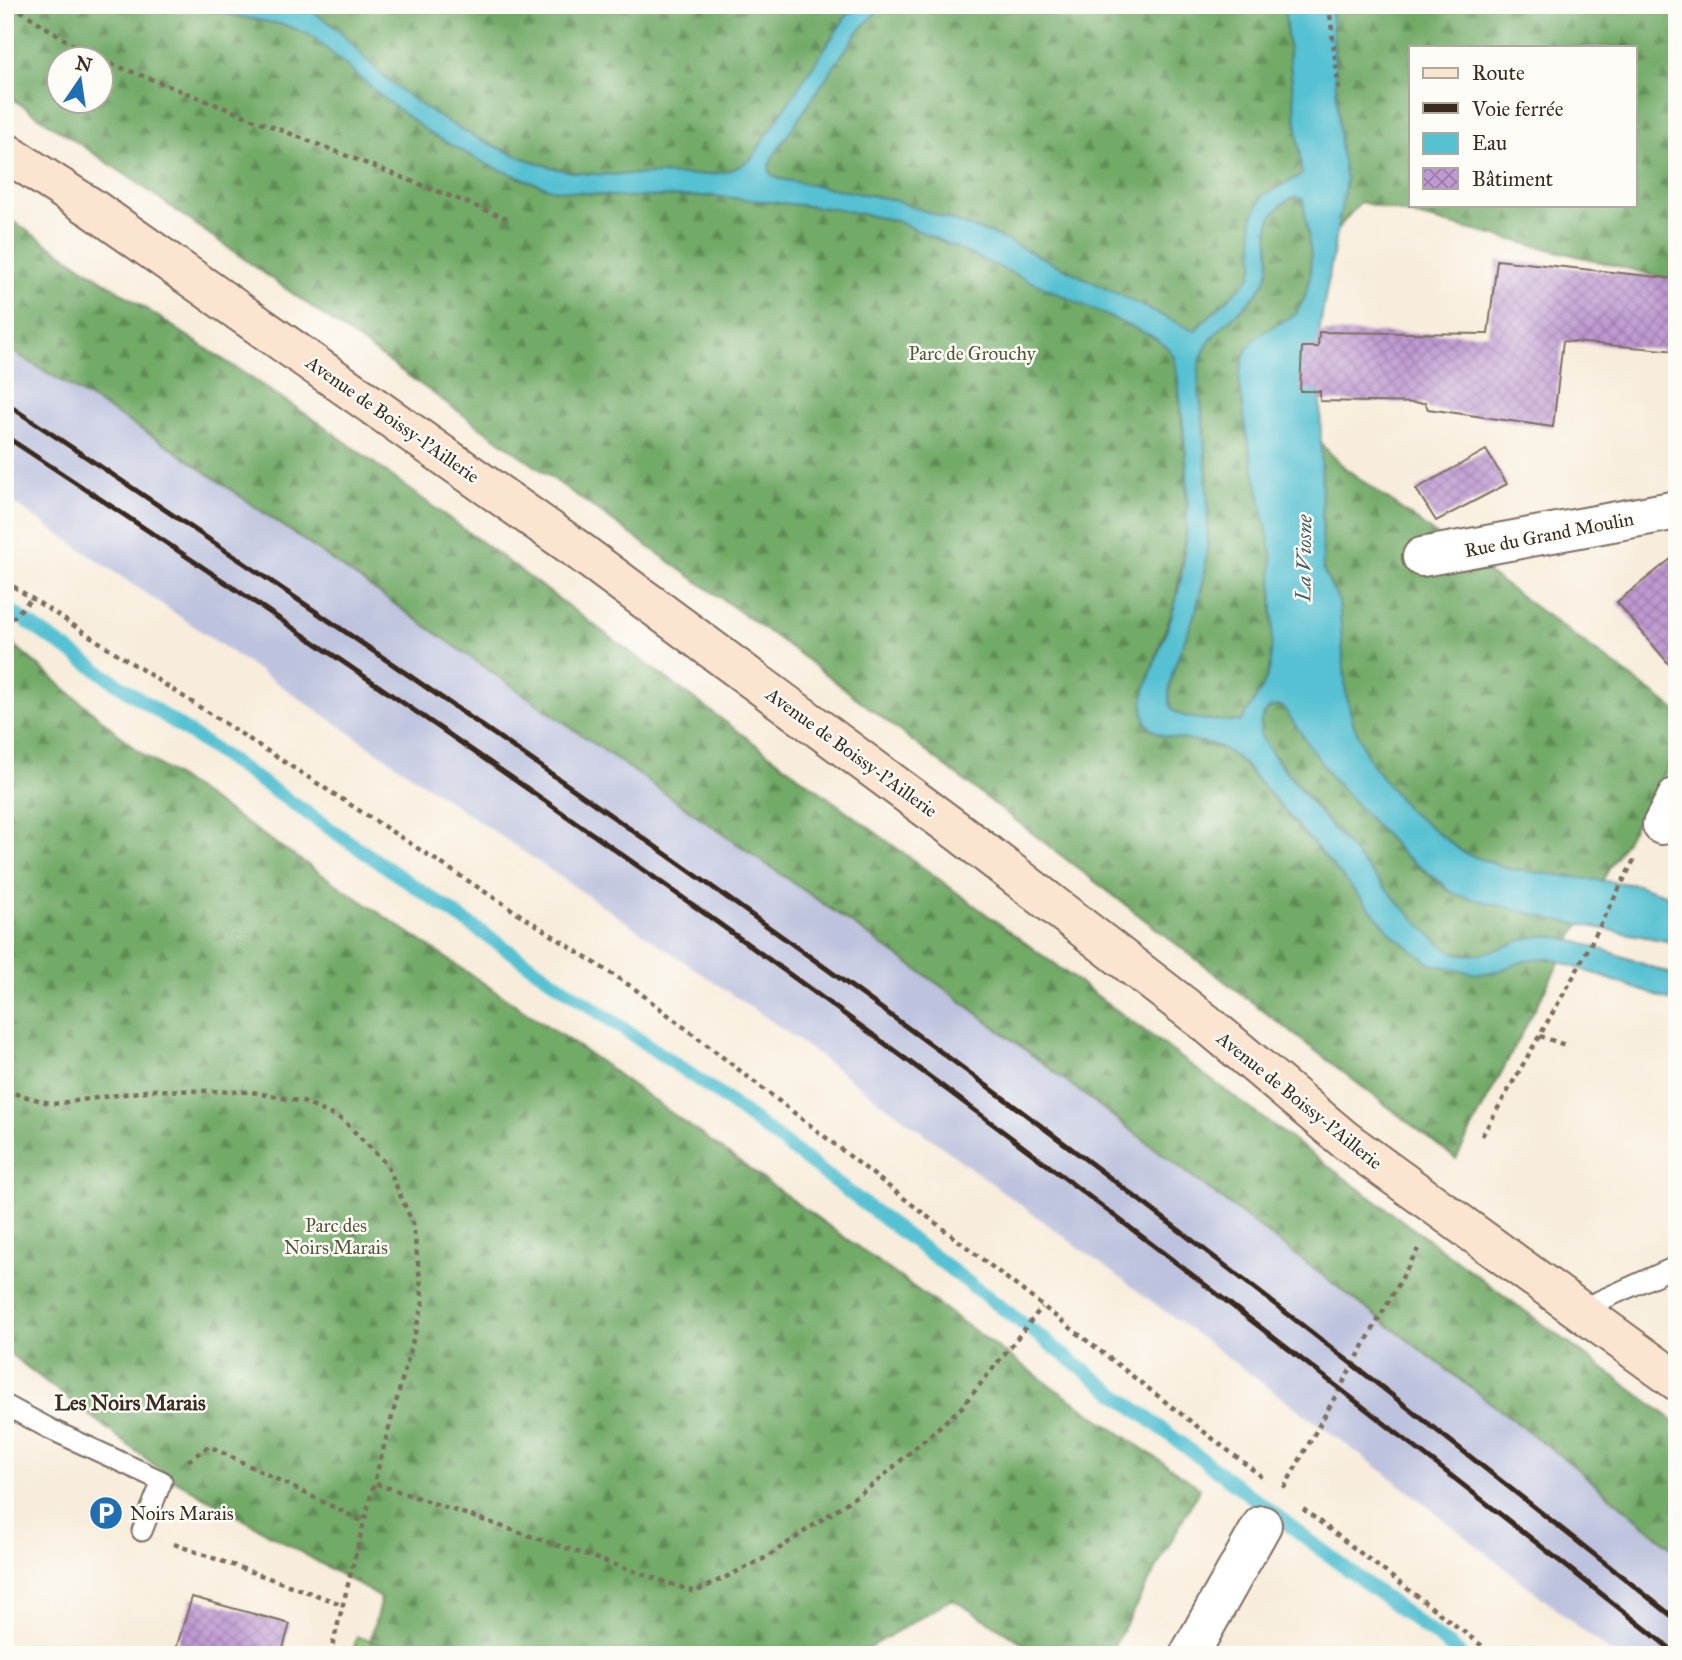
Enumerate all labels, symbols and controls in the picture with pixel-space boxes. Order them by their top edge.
north arrow [46,46,116,116]
legend [1409,46,1636,206]
text: N [73,51,94,77]
text: Route [1472,60,1525,86]
text: Voie ferrée [1471,96,1564,122]
text: Eau [1472,130,1507,156]
text: Bâtiment [1472,166,1554,192]
park label: Parc de Grouchy [908,342,1037,365]
street label: Avenue de Boissy-l'Aillerie [301,350,484,488]
street label: Rue du Grand Moulin [1463,507,1636,562]
water label: La Viosne [1290,513,1318,602]
street label: Avenue de Boissy-l'Aillerie [761,682,942,822]
street label: Avenue de Boissy-l'Aillerie [1212,1026,1387,1174]
park label: Parc des Noirs Marais [284,1214,388,1259]
district label: Les Noirs Marais [54,1390,206,1416]
parking icon: Noirs Marais [87,1494,125,1532]
place label: Noirs Marais [130,1502,234,1525]

